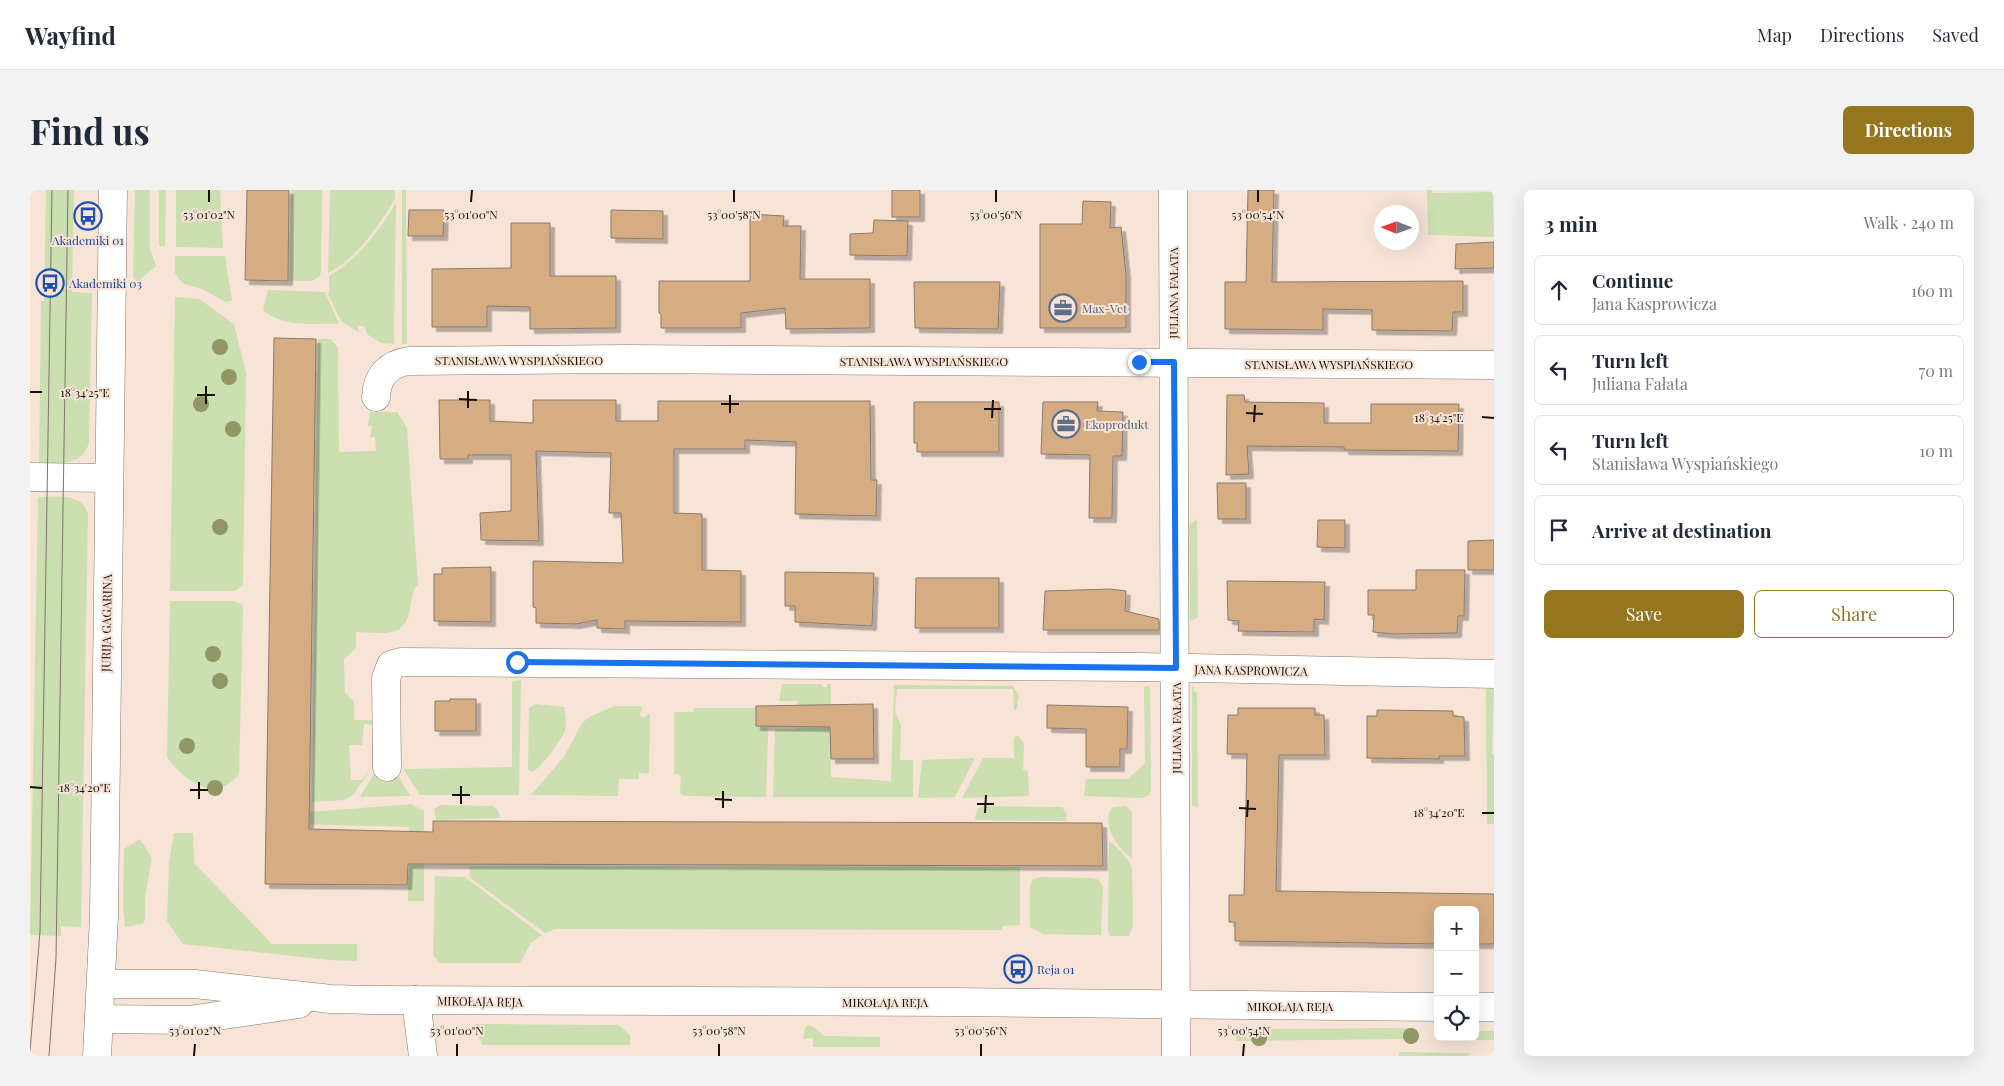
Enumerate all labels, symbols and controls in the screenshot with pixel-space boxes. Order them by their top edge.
text: Wayfind [25,19,116,51]
text: Map [1757,23,1792,47]
text: Directions [1820,23,1904,47]
text: Saved [1932,23,1979,47]
button: Directions [1843,106,1974,154]
text: Find us [30,107,150,154]
bus stop icon: Akademiki 01 [73,201,103,231]
north arrow [1374,205,1419,250]
text: 53°01'02"N [183,206,236,222]
text: 53°01'00"N [444,206,498,222]
text: 53°00'58"N [707,206,761,222]
text: 53°00'56"N [969,206,1023,222]
text: 53°00'54"N [1232,206,1285,222]
text: 3 min [1544,209,1598,237]
text: Walk · 240 m [1864,212,1954,233]
place label: Akademiki 01 [51,232,125,248]
street label: JULIANA FAŁATA [1165,247,1181,340]
text: Continue [1592,267,1673,293]
bus stop icon: Akademiki 03 [35,268,65,298]
place label: Akademiki 03 [68,275,142,291]
icon: ahead [1545,276,1573,304]
text: 160 m [1911,280,1953,301]
office icon: Max-Vet [1048,293,1078,323]
text: Jana Kasprowicza [1592,293,1717,314]
place label: Max-Vet [1082,300,1128,316]
text: Turn left [1592,347,1669,373]
route end [1128,351,1151,374]
street label: STANISŁAWA WYSPIAŃSKIEGO [435,352,603,368]
street label: STANISŁAWA WYSPIAŃSKIEGO [840,353,1008,369]
street label: STANISŁAWA WYSPIAŃSKIEGO [1245,356,1413,372]
icon: left [1545,356,1573,384]
text: 70 m [1919,360,1953,381]
text: Juliana Fałata [1592,373,1688,394]
text: 18°34'25"E [60,384,110,400]
office icon: Ekoprodukt [1051,409,1081,439]
text: 18°34'25"E [1414,409,1464,425]
place label: Ekoprodukt [1085,416,1149,432]
text: Turn left [1592,427,1669,453]
icon: left [1545,436,1573,464]
text: 10 m [1919,440,1953,461]
text: Stanisława Wyspiańskiego [1592,453,1778,474]
icon: arrive [1545,516,1573,544]
text: Arrive at destination [1592,517,1772,543]
street label: JURIJA GAGARINA [97,574,115,673]
button: Save [1544,590,1744,638]
button: Share [1754,590,1954,638]
route start [506,651,529,674]
street label: JANA KASPROWICZA [1193,661,1308,679]
street label: JULIANA FAŁATA [1168,682,1184,775]
text: 18°34'20"E [59,779,111,795]
text: 18°34'20"E [1413,804,1465,820]
map controls [1434,906,1479,1041]
button: + [1434,906,1479,951]
button: − [1434,951,1479,996]
bus stop icon: Reja 01 [1003,954,1033,984]
place label: Reja 01 [1037,961,1075,977]
street label: MIKOŁAJA REJA [437,992,524,1010]
street label: MIKOŁAJA REJA [842,994,928,1010]
button: locate [1434,996,1479,1041]
street label: MIKOŁAJA REJA [1247,998,1333,1014]
text: 53°01'02"N [169,1022,222,1038]
text: 53°01'00"N [430,1022,484,1038]
text: 53°00'58"N [692,1022,746,1038]
text: 53°00'56"N [954,1022,1008,1038]
text: 53°00'54"N [1218,1022,1271,1038]

